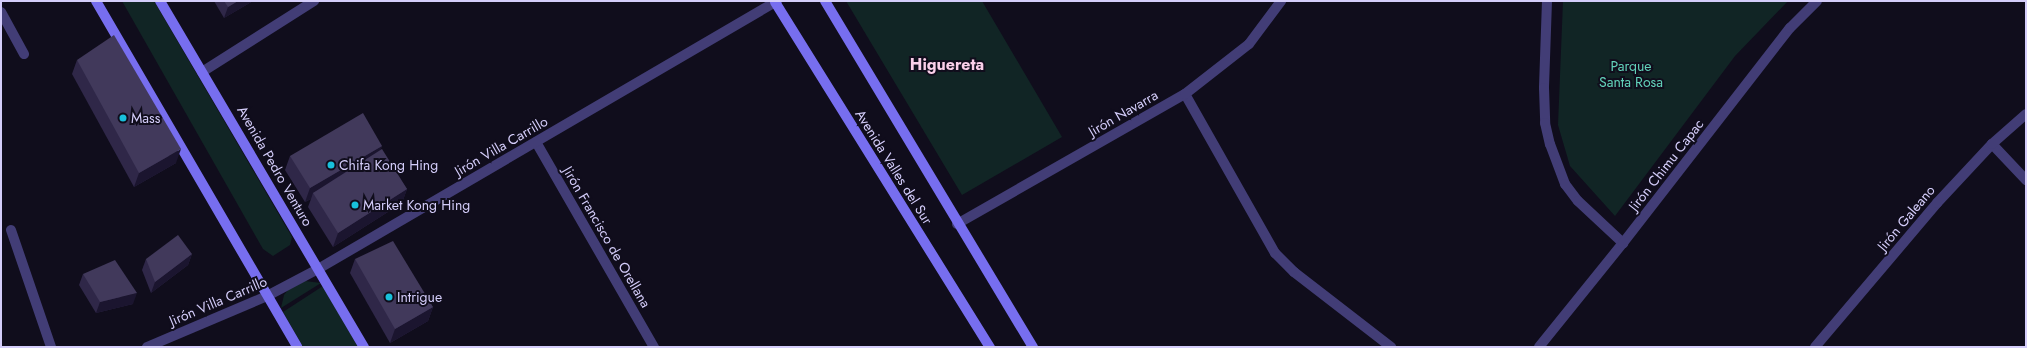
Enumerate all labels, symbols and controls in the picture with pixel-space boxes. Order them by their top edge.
district label: Higuereta [910,55,984,75]
park label: Parque Santa Rosa [1599,58,1663,90]
street label: Jirón Navarra [1085,86,1161,140]
street label: Avenida Pedro Venturo [234,103,316,229]
street label: Avenida Valles del Sur [852,107,936,227]
place label: Mass [131,110,160,126]
marker: Mass [118,113,128,123]
street label: Jirón Villa Carrillo [451,113,551,179]
street label: Jirón Chimu Capac [1625,116,1707,214]
place label: Chifa Kong Hing [339,157,438,173]
marker: Chifa Kong Hing [326,160,336,170]
street label: Jirón Francisco de Orellana [560,163,654,311]
street label: Jirón Galeano [1874,182,1938,254]
place label: Market Kong Hing [363,197,470,213]
marker: Market Kong Hing [350,200,360,210]
street label: Jirón Villa Carrillo [167,273,269,329]
place label: Intrigue [397,289,442,305]
marker: Intrigue [384,292,394,302]

